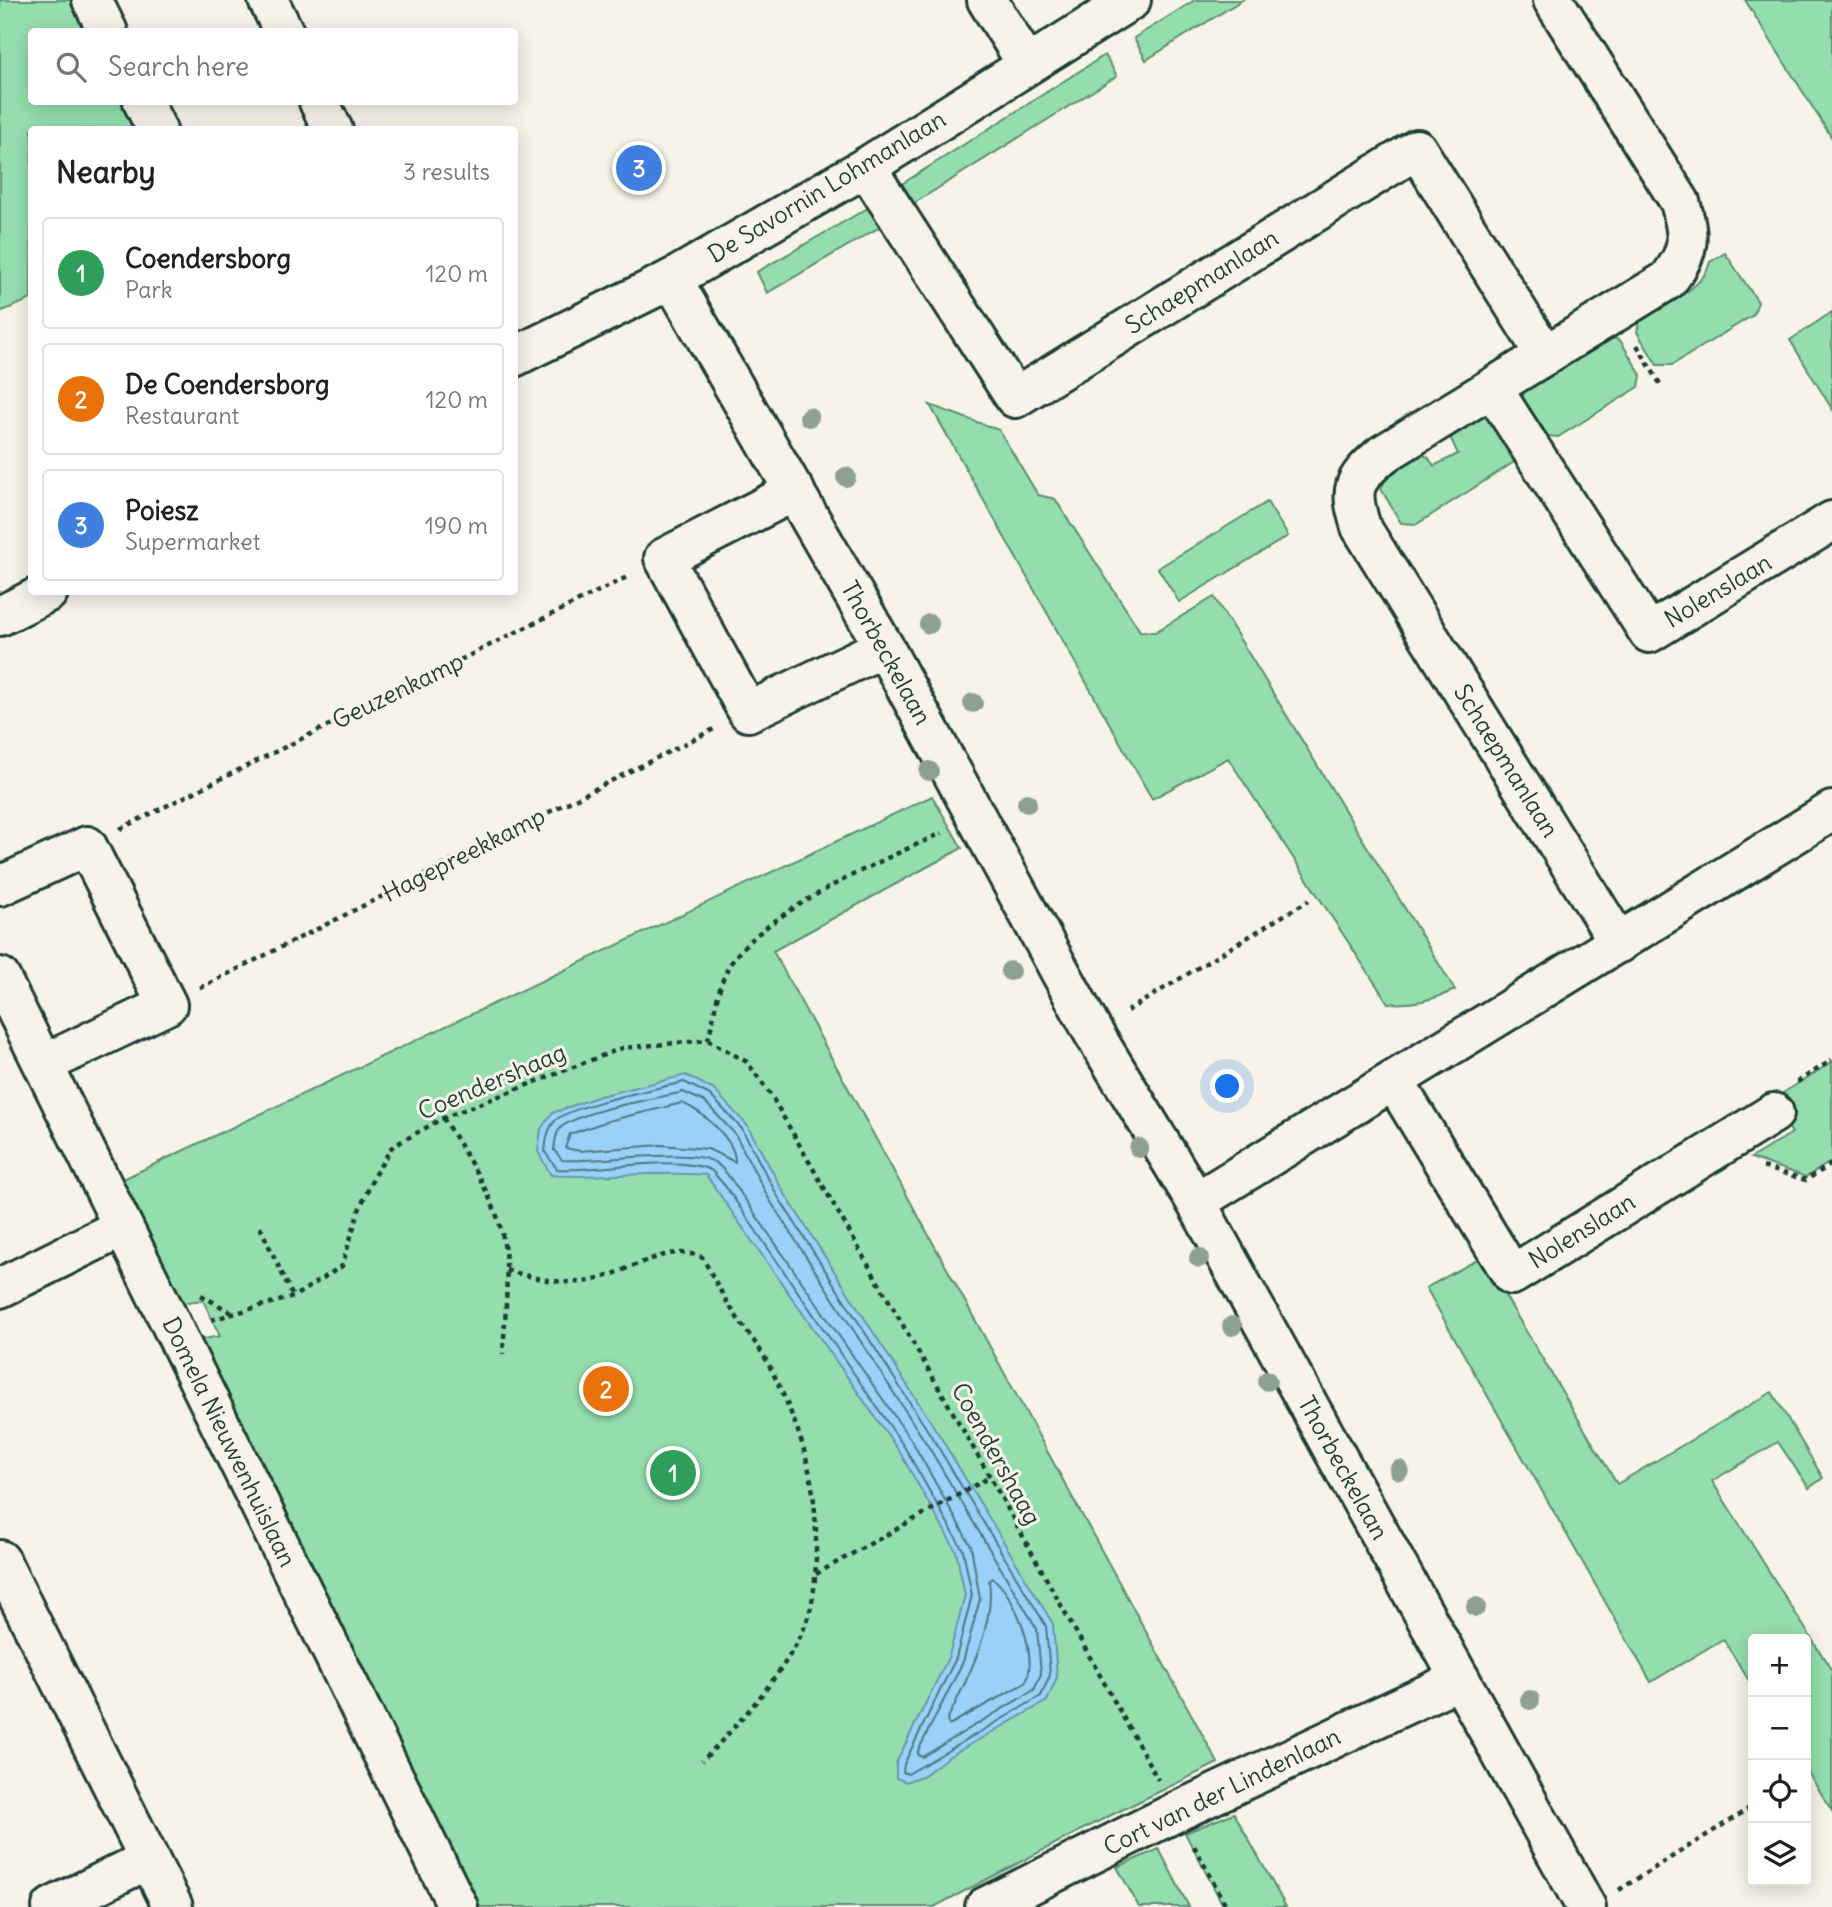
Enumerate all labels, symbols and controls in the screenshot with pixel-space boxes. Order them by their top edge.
search box [28,28,518,105]
icon: search [52,48,90,86]
text: Search here [108,50,249,83]
street label: De Savornin Lohmanlaan [702,103,951,269]
pin: 3 [616,142,662,194]
text: Nearby [56,153,156,191]
text: 3 results [403,157,490,186]
street label: Schaepmanlaan [1119,222,1284,340]
text: Coendersborg [125,242,291,275]
text: 1 [76,259,86,288]
text: 120 m [425,259,488,288]
text: Park [125,275,173,304]
text: De Coendersborg [125,368,330,401]
text: 2 [75,385,87,414]
text: 120 m [425,385,488,414]
text: Restaurant [125,401,239,430]
text: Poiesz [125,494,199,527]
text: 3 [74,511,88,540]
text: 190 m [425,511,488,540]
text: Supermarket [125,527,261,556]
street label: Nolenslaan [1659,546,1777,634]
street label: Thorbeckelaan [835,575,939,730]
street label: Geuzenkamp [327,645,468,735]
street label: Schaepmanlaan [1448,678,1566,843]
street label: Hagepreekkamp [377,800,550,908]
street label: Coendershaag [413,1036,570,1126]
your location [1210,1069,1244,1103]
street label: Nolenslaan [1523,1186,1640,1275]
street label: Domela Nieuwenhuislaan [156,1312,304,1572]
pin: 2 [583,1363,629,1415]
street label: Coendershaag [945,1377,1048,1530]
street label: Thorbeckelaan [1292,1390,1396,1545]
pin: 1 [650,1447,696,1499]
map controls [1748,1634,1811,1886]
button: + [1748,1634,1811,1697]
button: − [1748,1697,1811,1760]
street label: Cort van der Lindenlaan [1098,1721,1345,1861]
button: locate [1748,1760,1811,1823]
button: layers [1748,1823,1811,1886]

